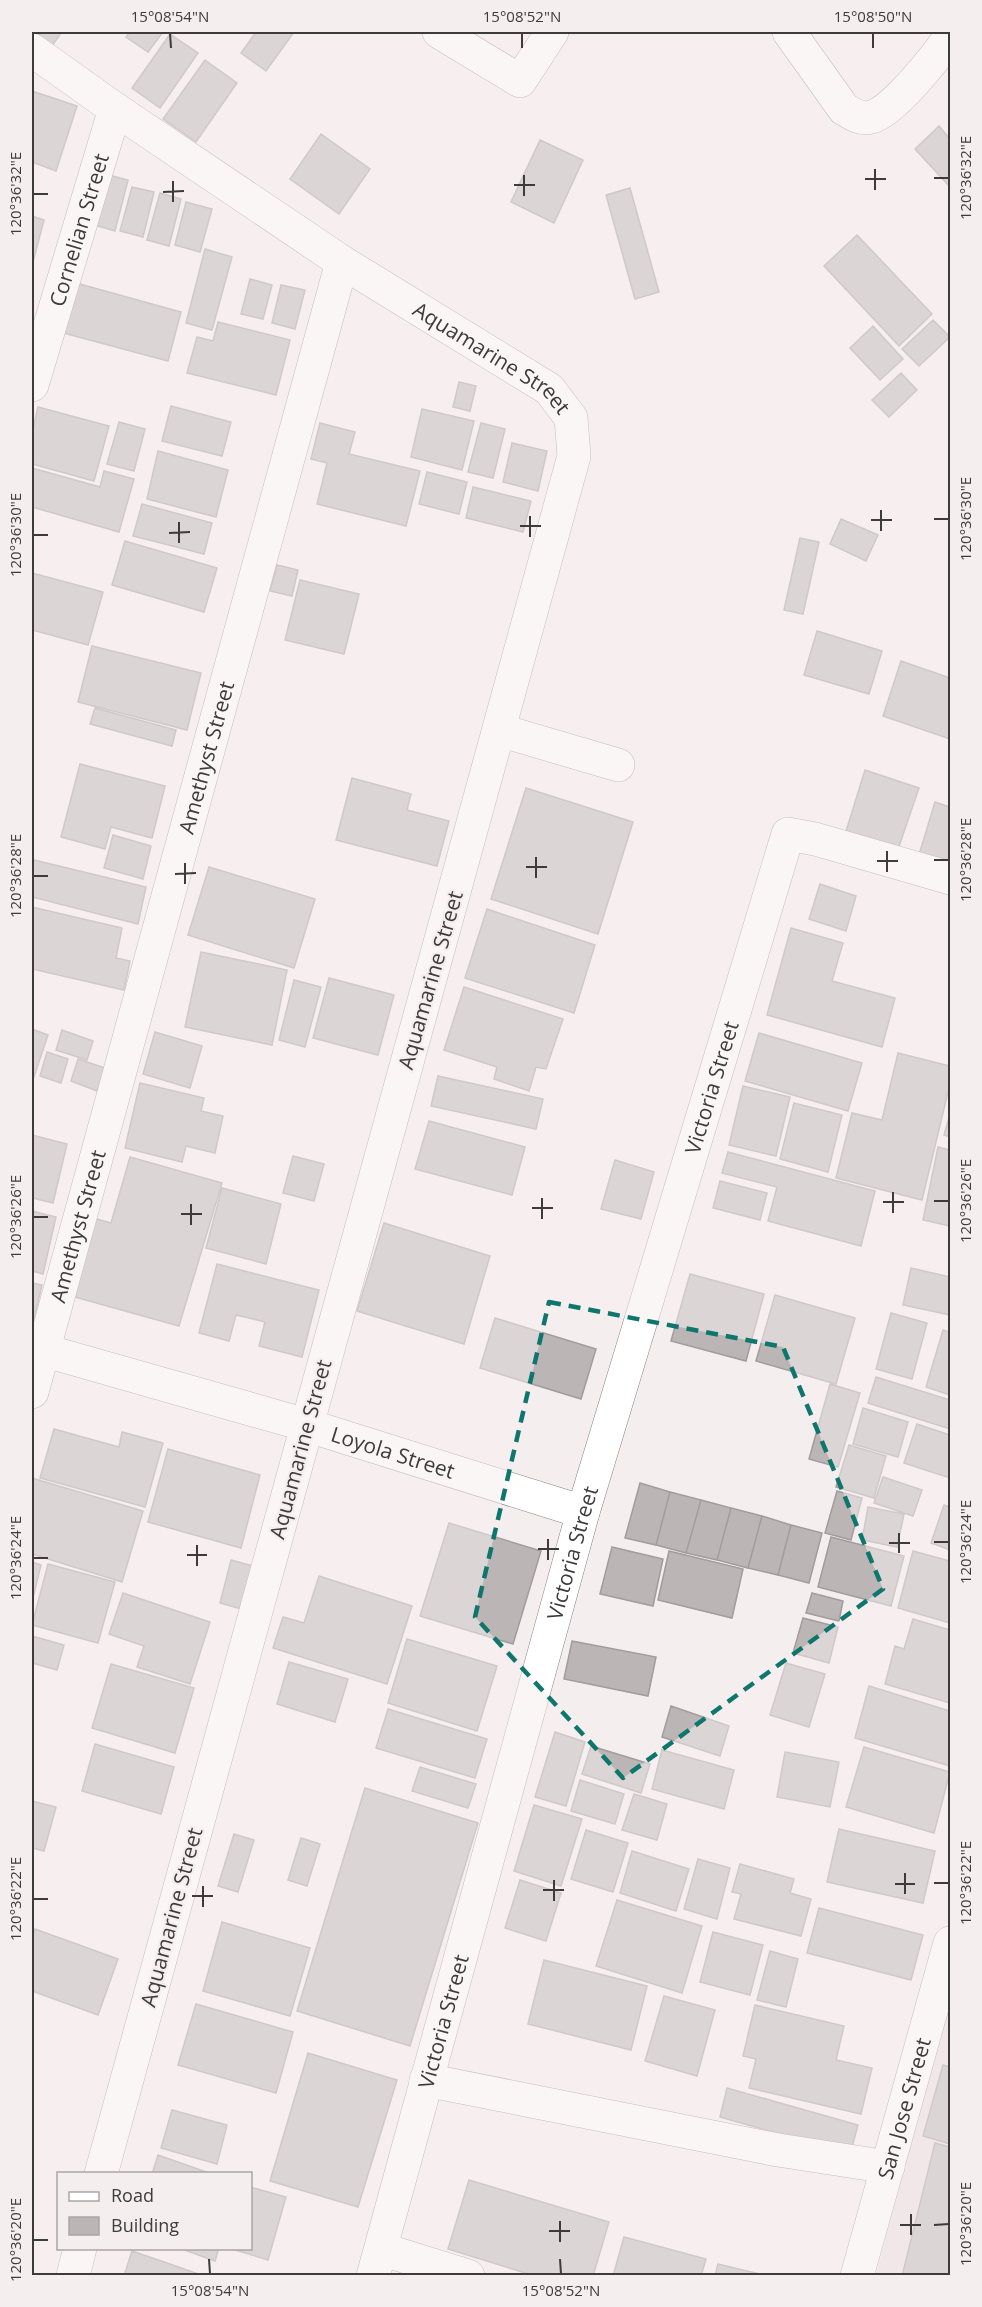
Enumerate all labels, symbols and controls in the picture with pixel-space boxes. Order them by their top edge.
text: 15°08'54"N [131,6,209,26]
text: 15°08'52"N [483,6,561,26]
text: 15°08'50"N [834,6,912,26]
text: 120°36'32"E [955,136,975,220]
street label: Cornelian Street [42,150,115,310]
text: 120°36'32"E [5,152,25,236]
street label: Aquamarine Street [408,295,577,420]
text: 120°36'30"E [955,477,975,561]
text: 120°36'30"E [5,493,25,577]
street label: Amethyst Street [172,678,240,837]
text: 120°36'28"E [955,818,975,902]
text: 120°36'28"E [5,834,25,918]
street label: Aquamarine Street [391,887,469,1073]
street label: Victoria Street [678,1017,745,1157]
street label: Amethyst Street [43,1147,112,1306]
text: 120°36'26"E [955,1159,975,1243]
text: 120°36'26"E [5,1175,25,1259]
street label: Aquamarine Street [263,1356,337,1542]
street label: Loyola Street [328,1420,458,1485]
street label: Victoria Street [540,1483,604,1623]
text: 120°36'24"E [955,1500,975,1584]
text: 120°36'24"E [5,1516,25,1600]
street label: Aquamarine Street [134,1824,208,2010]
text: 120°36'22"E [955,1841,975,1925]
text: 120°36'22"E [5,1857,25,1941]
street label: Victoria Street [411,1951,475,2092]
street label: San Jose Street [871,2034,937,2182]
legend [57,2172,252,2250]
text: 120°36'20"E [955,2182,975,2266]
text: Road [111,2183,154,2207]
text: 120°36'20"E [5,2198,25,2282]
text: Building [111,2213,179,2237]
text: 15°08'54"N [171,2280,249,2300]
text: 15°08'52"N [522,2280,600,2300]

